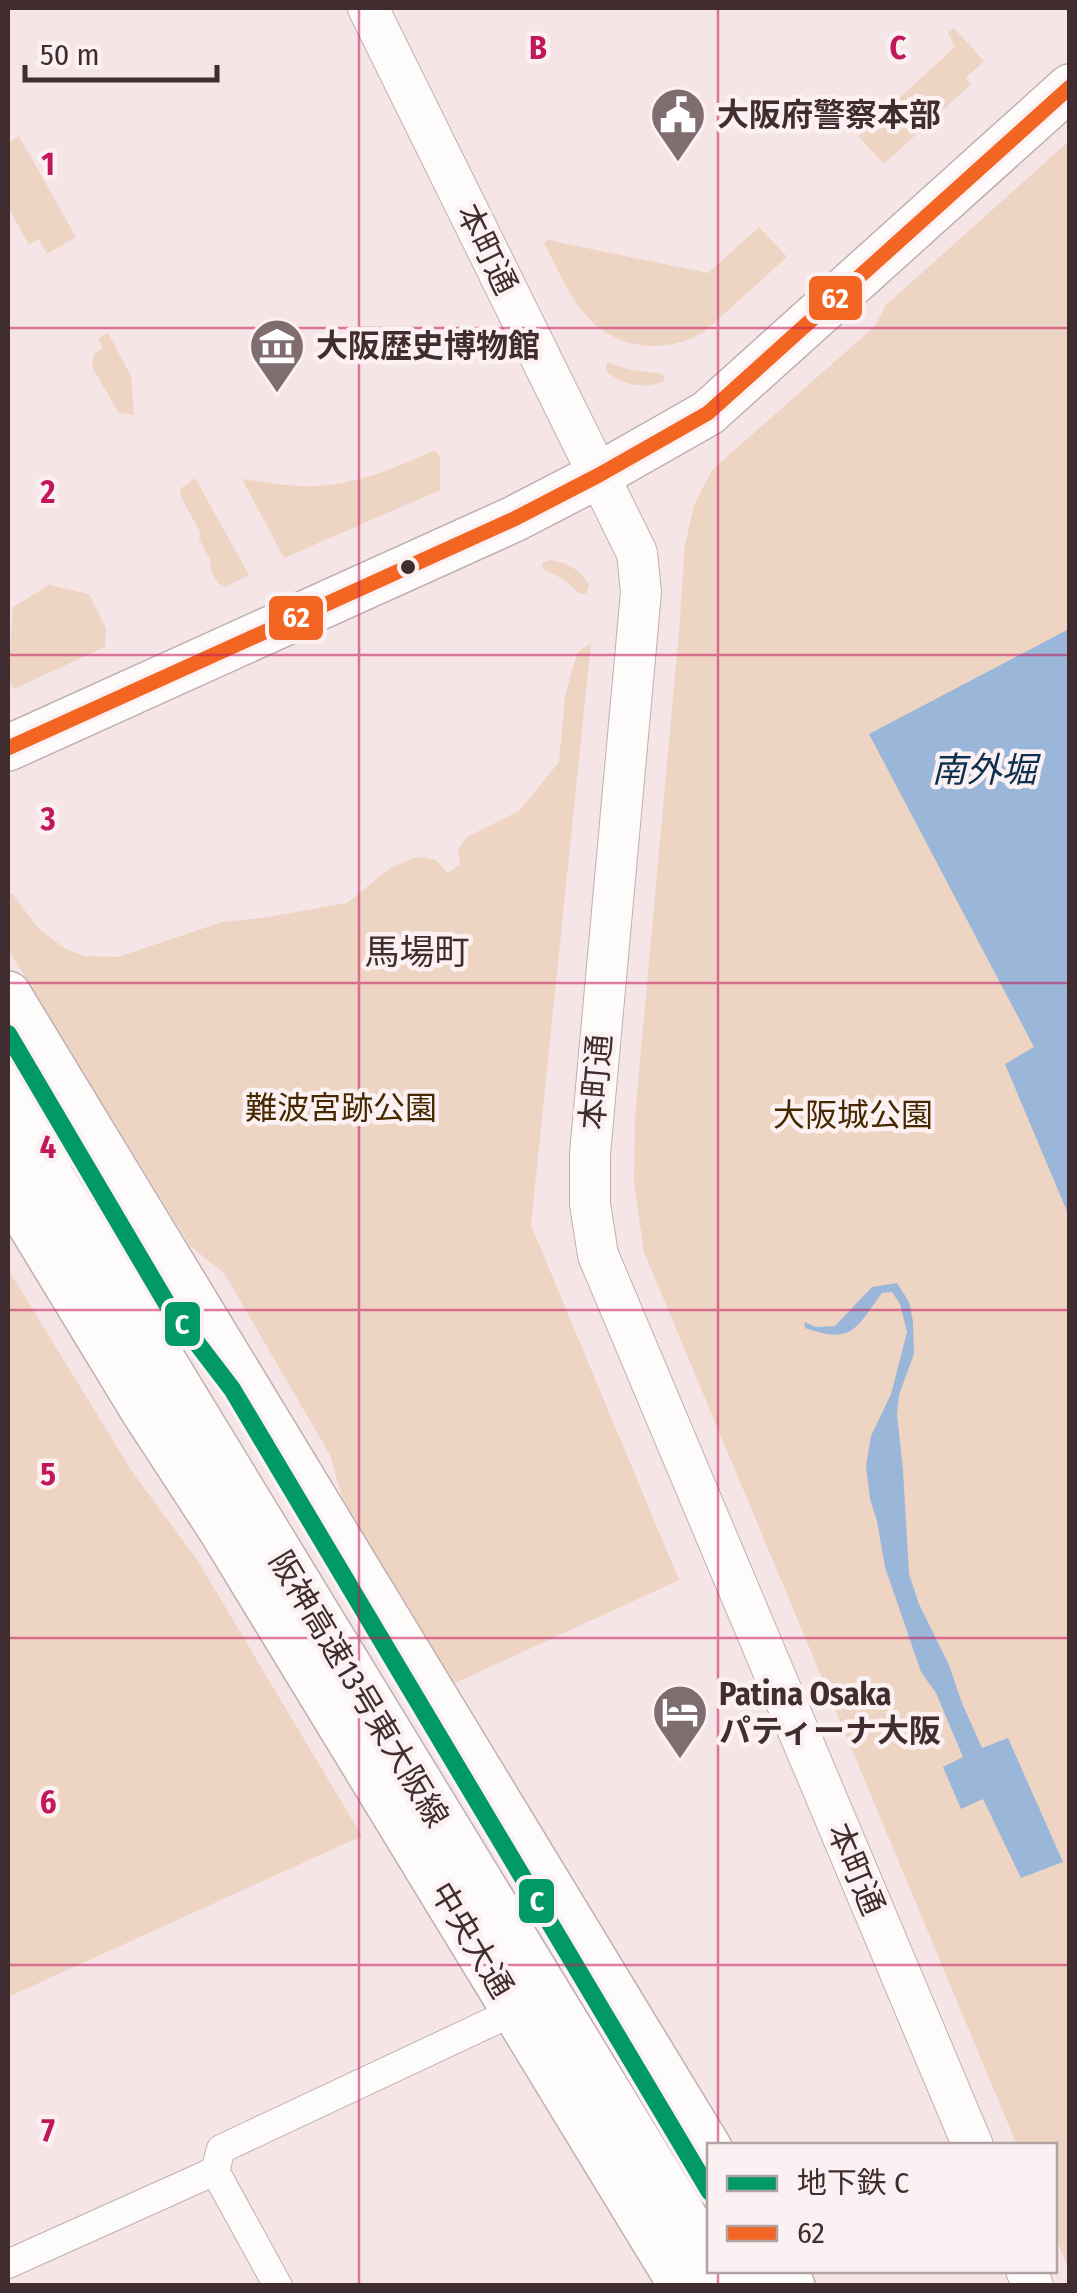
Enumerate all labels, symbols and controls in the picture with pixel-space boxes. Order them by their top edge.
scale bar [25,20,218,82]
text: B [529,29,547,67]
text: C [890,29,907,67]
text: 50 m [40,37,100,73]
public building icon: 大阪府警察本部 [648,85,708,164]
place label: 大阪府警察本部 [717,96,941,134]
text: 1 [41,145,55,183]
street label: 本町通 [449,198,525,300]
line badge: 62 [807,274,864,322]
text: 62 [821,282,849,315]
museum icon: 大阪歴史博物館 [247,316,307,395]
place label: 大阪歴史博物館 [316,327,540,365]
text: 2 [40,473,56,511]
unlabelled marker [398,557,418,577]
line badge: 62 [267,594,325,642]
text: 62 [282,601,310,634]
water label: 南外堀 [931,749,1041,791]
text: 3 [39,800,56,838]
district label: 馬場町 [364,931,470,973]
street label: 本町通 [573,1033,619,1131]
park label: 難波宮跡公園 [245,1089,437,1127]
park label: 大阪城公園 [773,1096,933,1134]
text: 4 [40,1128,56,1166]
line badge: C [163,1300,202,1348]
text: C [175,1308,190,1341]
text: 5 [40,1455,56,1493]
street label: 阪神高速13号東大阪線 [262,1544,456,1834]
place label: Patina Osaka パティーナ大阪 [719,1675,941,1750]
hotel icon: Patina Osaka パティーナ大阪 [650,1682,710,1761]
text: 6 [40,1783,56,1821]
street label: 本町通 [820,1817,892,1921]
street label: 中央大通 [423,1875,521,2005]
line badge: C [517,1877,556,1925]
text: C [530,1885,545,1918]
text: 7 [41,2111,55,2149]
legend [707,2143,1057,2273]
text: 地下鉄 C [797,2165,909,2201]
text: 62 [797,2215,825,2251]

